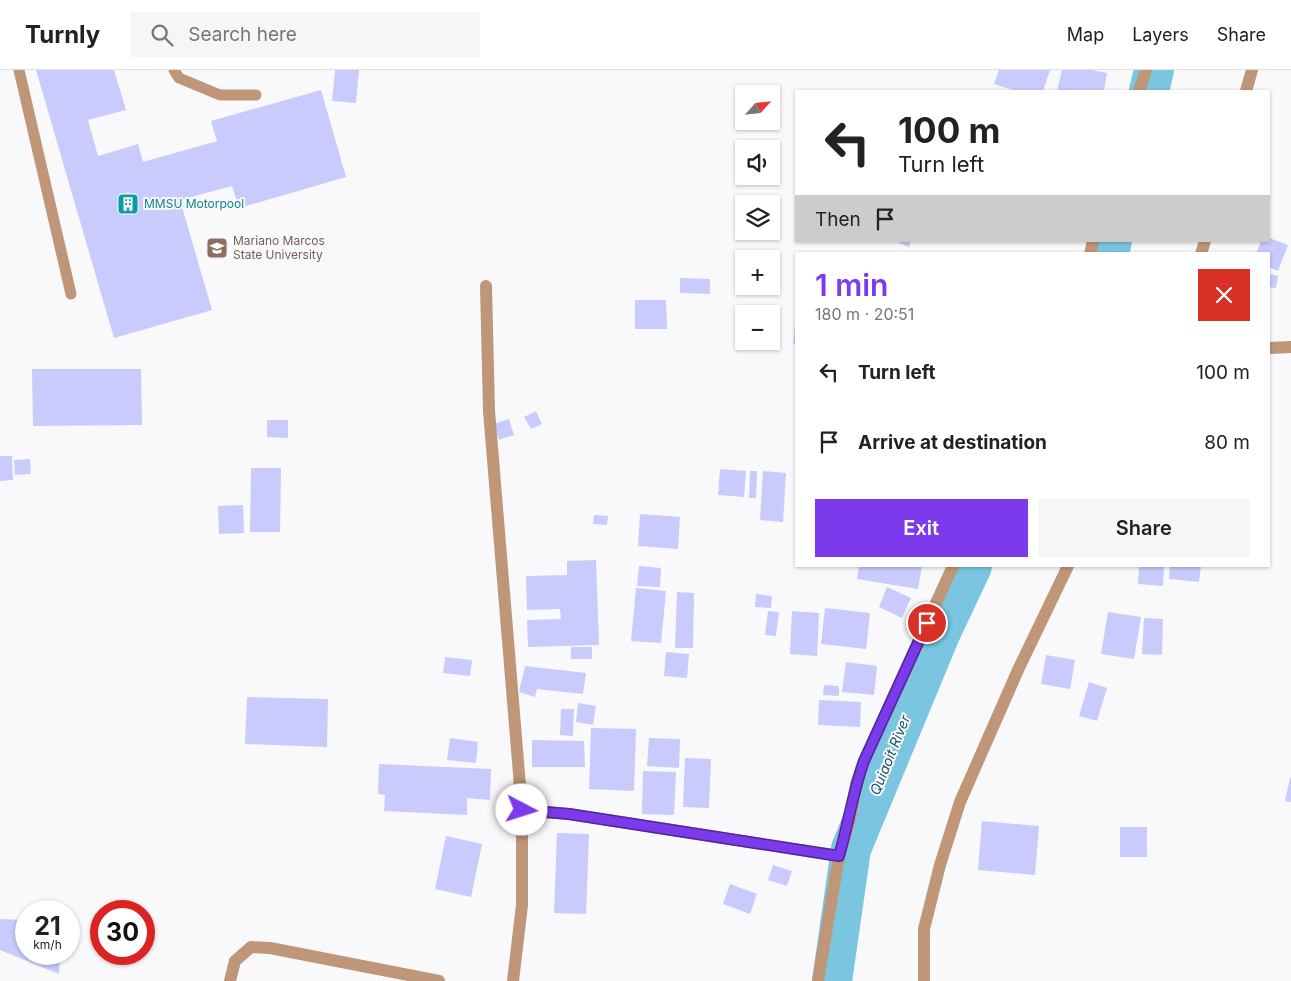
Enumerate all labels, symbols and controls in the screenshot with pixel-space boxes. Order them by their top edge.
search box [130,12,480,57]
text: Turnly [25,20,100,49]
icon: search [148,21,176,49]
text: Search here [188,23,297,46]
text: Map [1067,24,1104,45]
text: Layers [1132,24,1189,45]
text: Share [1217,24,1266,45]
north arrow [735,85,780,130]
map controls [735,85,780,350]
text: 100 m [898,109,1001,151]
icon: left [815,110,880,175]
button: sound [735,140,780,185]
text: Turn left [898,151,984,177]
building icon: MMSU Motorpool [116,192,140,216]
button: layers [735,195,780,240]
place label: MMSU Motorpool [144,196,244,211]
icon: arrive [871,205,899,233]
text: Then [815,208,861,231]
place label: Mariano Marcos State University [233,233,325,262]
school or university icon: Mariano Marcos State University [205,236,229,260]
button: + [735,250,780,295]
text: 1 min [815,267,888,303]
button: close [1198,269,1250,321]
text: 180 m · 20:51 [815,304,914,324]
button: − [735,305,780,350]
icon: left [815,358,843,386]
text: Turn left [858,361,936,384]
text: 100 m [1196,361,1250,384]
icon: arrive [815,428,843,456]
text: Arrive at destination [858,431,1047,454]
text: 80 m [1204,431,1250,454]
button: Exit [815,499,1028,557]
button: Share [1038,499,1250,557]
pin [906,602,948,644]
icon: arrive [913,609,941,637]
water label: Quiaoit River [866,712,914,797]
position arrow [495,783,547,835]
speed limit sign: 30 [90,900,155,965]
text: 21 [34,911,61,941]
text: km/h [33,937,62,952]

